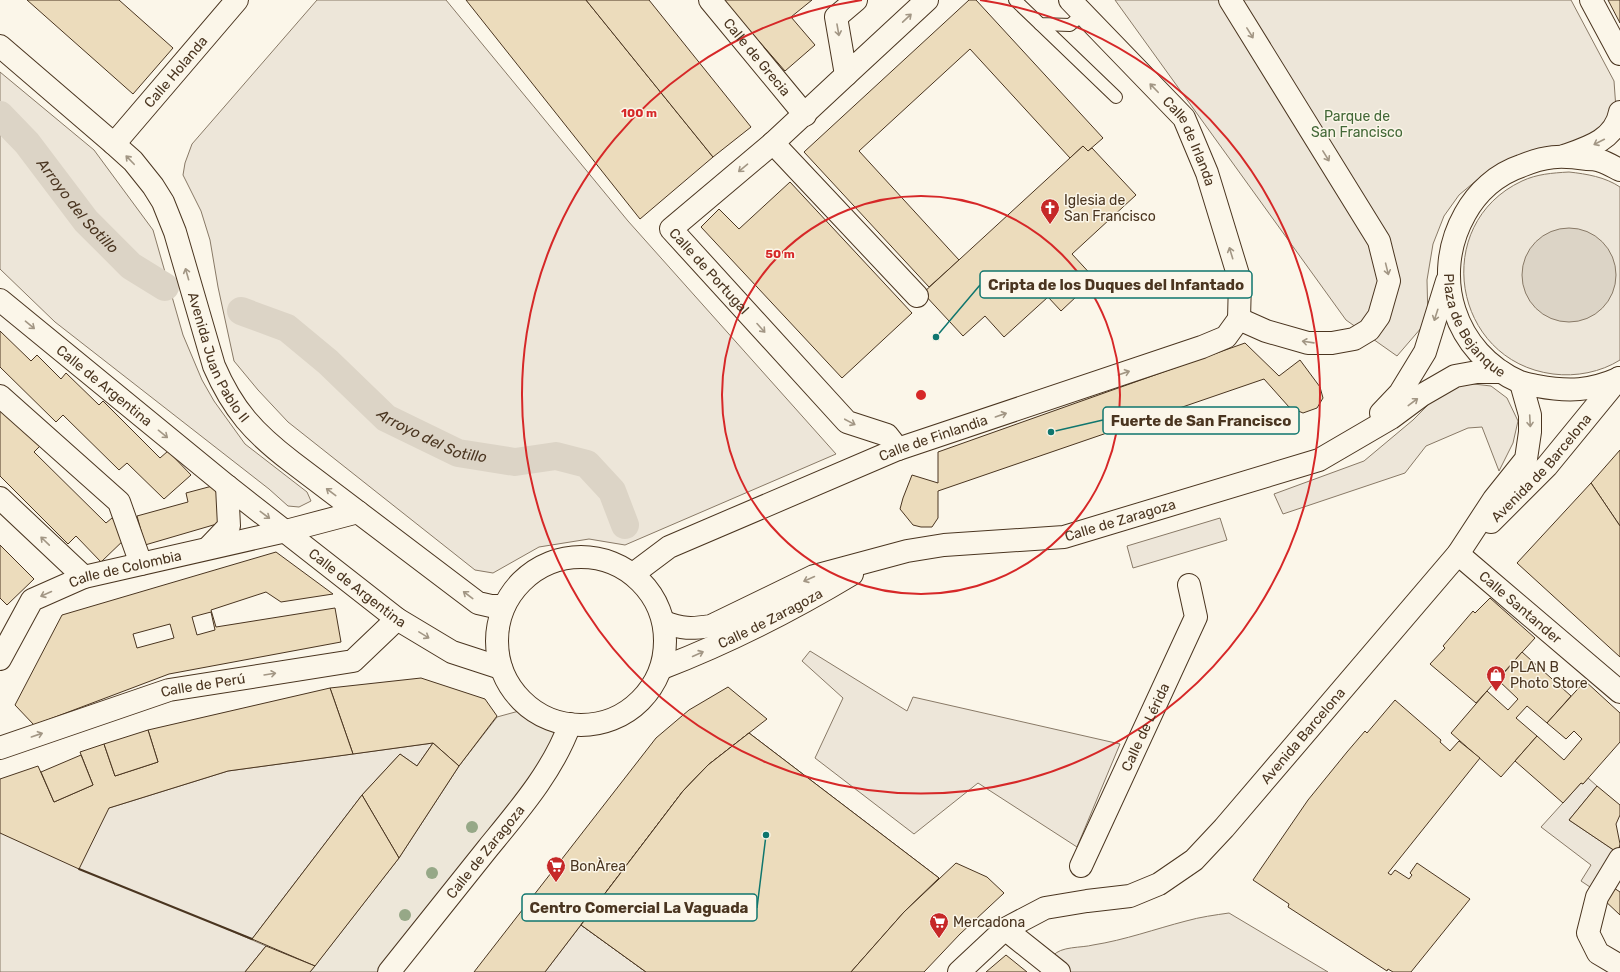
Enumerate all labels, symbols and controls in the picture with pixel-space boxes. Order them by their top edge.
one-way arrow [902,14,912,23]
street label: Calle de Grecia [720,15,794,100]
one-way arrow [834,23,842,36]
one-way arrow [1246,27,1254,38]
street label: Calle Holanda [140,32,211,111]
one-way arrow [1149,83,1159,93]
street label: Calle de Irlanda [1159,93,1219,188]
text: 100 m [621,106,657,120]
park label: Parque de San Francisco [1311,108,1403,141]
one-way arrow [1593,139,1605,146]
one-way arrow [1322,150,1330,162]
water label: Arroyo del Sotillo [33,154,123,258]
one-way arrow [126,154,135,165]
one-way arrow [738,164,749,173]
place label: Iglesia de San Francisco [1064,192,1156,225]
church icon: Iglesia de San Francisco [1039,197,1061,225]
street label: Calle de Portugal [666,224,753,318]
text: 50 m [765,247,795,261]
one-way arrow [1227,247,1234,260]
one-way arrow [1383,263,1391,276]
one-way arrow [183,268,190,281]
callout: Cripta de los Duques del Infantado [980,271,1252,298]
street label: Plaza de Bejanque [1440,273,1509,381]
text: Cripta de los Duques del Infantado [988,276,1244,294]
street label: Avenida Juan Pablo II [184,290,253,426]
one-way arrow [1432,308,1439,321]
one-way arrow [25,320,35,329]
one-way arrow [757,323,766,333]
one-way arrow [1302,338,1315,346]
street label: Calle de Argentina [53,341,156,430]
one-way arrow [1118,369,1131,376]
centre of rings [914,388,928,402]
one-way arrow [1408,397,1419,406]
water label: Arroyo del Sotillo [373,405,488,466]
callout: Fuerte de San Francisco [1103,407,1299,434]
one-way arrow [995,410,1007,418]
street label: Avenida de Barcelona [1488,410,1595,525]
street label: Calle de Finlandia [876,411,990,465]
text: Fuerte de San Francisco [1111,412,1291,430]
one-way arrow [1526,414,1533,427]
one-way arrow [844,419,856,426]
one-way arrow [157,430,168,439]
one-way arrow [325,487,336,496]
street label: Calle de Zaragoza [1063,495,1178,545]
one-way arrow [259,511,270,519]
one-way arrow [40,536,50,546]
street label: Calle de Argentina [305,545,409,631]
street label: Calle de Colombia [66,547,183,591]
street label: Calle Santander [1476,567,1566,648]
one-way arrow [804,575,816,583]
street label: Calle de Zaragoza [715,585,825,652]
one-way arrow [40,591,52,598]
one-way arrow [463,591,474,599]
one-way arrow [418,632,430,640]
one-way arrow [691,650,703,657]
place label: PLAN B Photo Store [1510,659,1588,692]
shop icon: PLAN B Photo Store [1485,664,1507,692]
street label: Calle de Perú [158,670,246,701]
one-way arrow [263,670,276,678]
street label: Calle de Lérida [1117,680,1173,774]
street label: Avenida Barcelona [1257,684,1349,787]
one-way arrow [30,731,42,739]
street label: Calle de Zaragoza [443,802,528,902]
supermarket icon: BonÀrea [545,855,567,883]
place label: BonÀrea [570,857,626,875]
callout: Centro Comercial La Vaguada [522,894,757,921]
text: Centro Comercial La Vaguada [530,899,749,917]
supermarket icon: Mercadona [928,911,950,939]
place label: Mercadona [953,914,1025,931]

